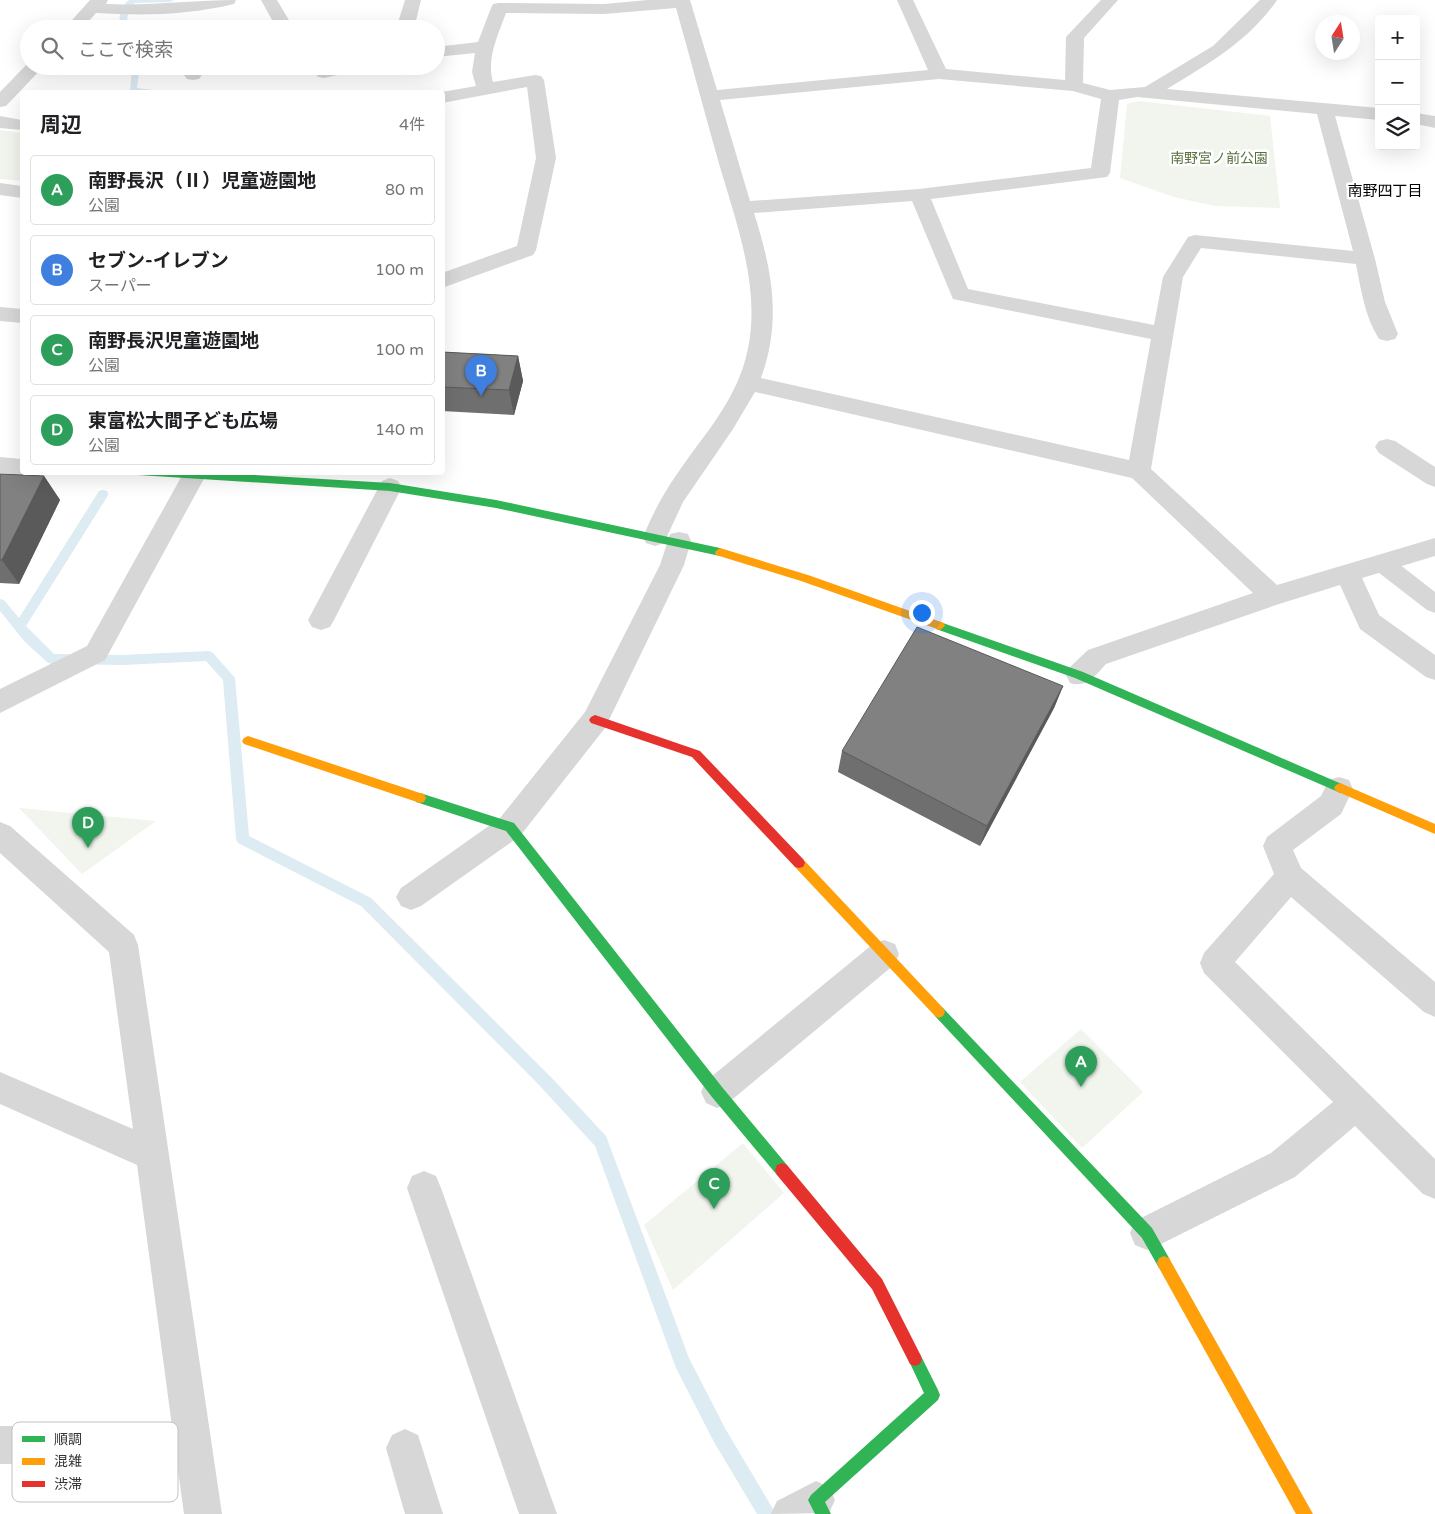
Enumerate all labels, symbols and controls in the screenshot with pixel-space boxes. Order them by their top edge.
north arrow [1315,15,1360,60]
map controls [1375,15,1420,150]
button: + [1375,15,1420,60]
search box [20,20,445,75]
icon: search [38,34,66,62]
text: ここで検索 [78,39,173,61]
button: − [1375,60,1420,105]
button: layers [1375,105,1420,150]
text: 周辺 [40,113,82,138]
text: 4件 [399,115,425,135]
park label: 南野宮ノ前公園 [1170,150,1268,167]
text: 南野長沢（Ⅱ）児童遊園地 [88,170,316,192]
text: A [51,180,63,200]
text: 80 m [385,180,424,200]
district label: 南野四丁目 [1347,182,1423,200]
text: 公園 [88,196,120,216]
text: セブン-イレブン [88,250,229,272]
text: B [51,260,63,280]
text: 100 m [375,260,424,280]
text: スーパー [88,276,152,296]
text: 南野長沢児童遊園地 [88,330,259,352]
text: C [51,340,63,360]
text: 100 m [375,340,424,360]
pin: B [465,355,497,396]
text: 公園 [88,356,120,376]
text: 東富松大間子ども広場 [88,410,278,432]
text: D [51,420,63,440]
text: 140 m [375,420,424,440]
text: 公園 [88,436,120,456]
your location [909,600,935,626]
pin: D [72,807,104,848]
pin: A [1065,1046,1097,1087]
pin: C [698,1168,730,1209]
legend [12,1422,178,1502]
text: 順調 [54,1431,82,1448]
text: 混雑 [54,1453,82,1470]
text: 渋滞 [54,1476,82,1493]

